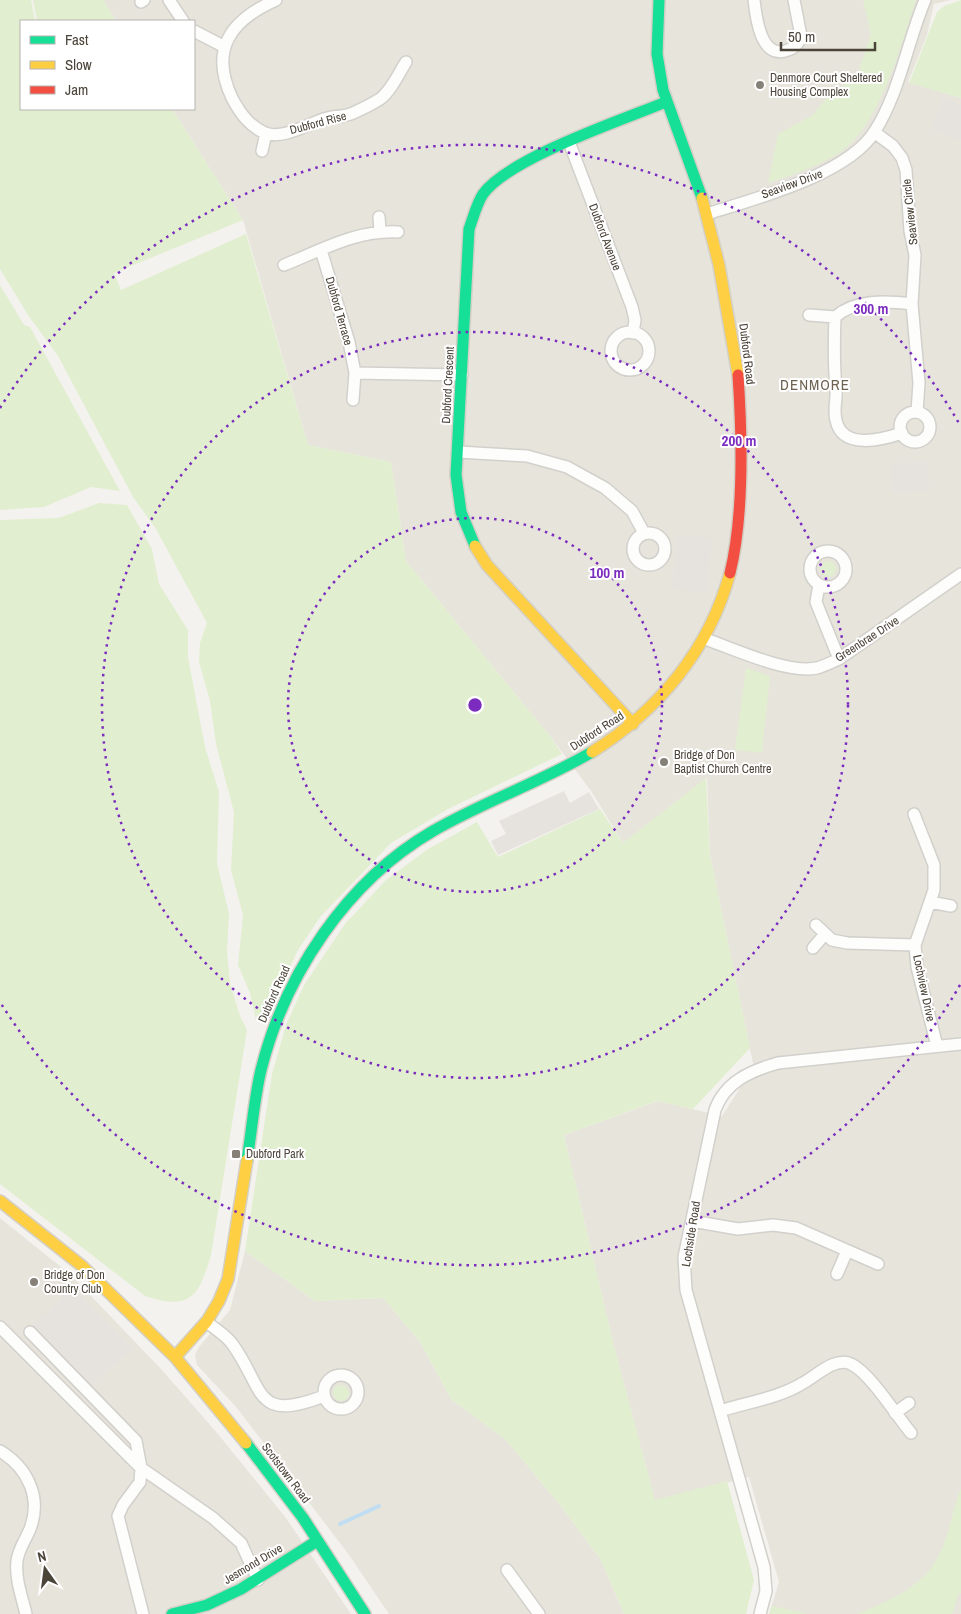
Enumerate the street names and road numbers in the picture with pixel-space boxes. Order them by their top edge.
street label: Dubford Rise [288,108,348,138]
street label: Seaview Drive [759,166,825,202]
street label: Seaview Circle [899,178,921,246]
street label: Dubford Avenue [585,201,625,273]
street label: Dubford Terrace [322,275,356,347]
street label: Dubford Road [735,323,759,385]
street label: Dubford Crescent [438,346,458,424]
street label: Greenbrae Drive [832,612,902,666]
street label: Dubford Road [567,708,627,754]
street label: Lochview Drive [909,953,939,1023]
street label: Dubford Road [254,963,294,1025]
street label: Lochside Road [678,1200,704,1268]
street label: Scotstown Road [258,1440,314,1506]
street label: Jesmond Drive [221,1540,285,1588]

